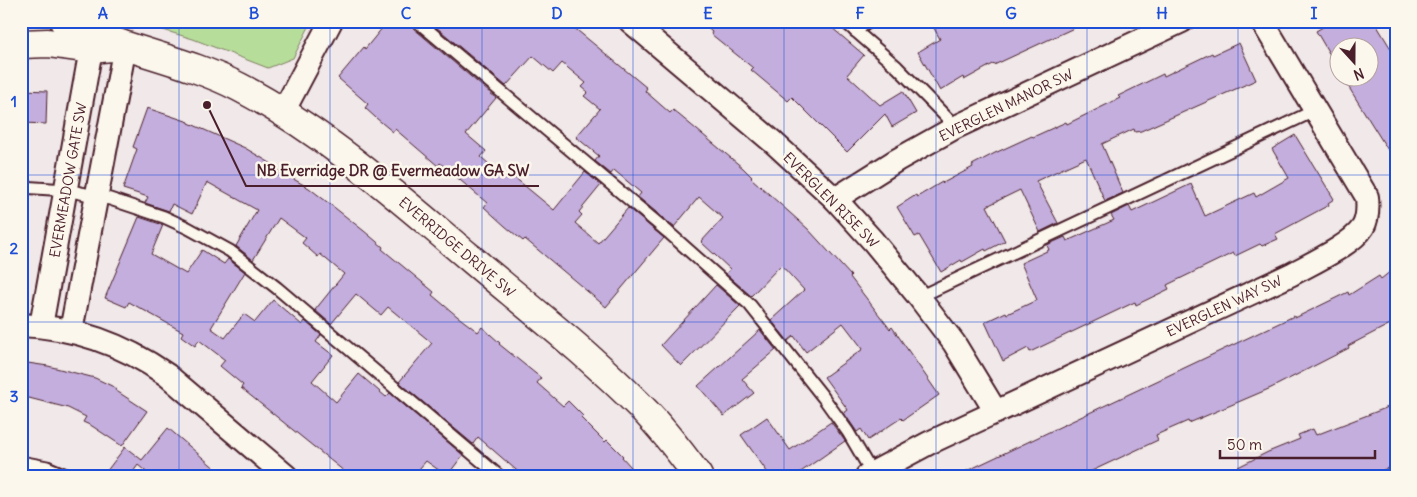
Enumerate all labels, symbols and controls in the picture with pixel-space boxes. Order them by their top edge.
text: A [98,3,108,23]
text: B [249,3,260,23]
text: C [401,3,412,23]
text: D [551,3,563,23]
text: E [703,3,713,23]
text: F [855,3,865,23]
text: G [1005,3,1017,23]
text: H [1156,3,1168,23]
text: I [1311,3,1318,23]
north arrow [1330,38,1380,88]
text: N [1351,64,1366,84]
street label: EVERGLEN MANOR SW [936,65,1076,145]
text: 1 [11,91,17,111]
street label: EVERMEADOW GATE SW [45,101,91,259]
street label: EVERGLEN RISE SW [779,148,883,252]
callout: NB Everridge DR @ Evermeadow GA SW [246,156,539,186]
text: NB Everridge DR @ Evermeadow GA SW [256,161,530,181]
street label: EVERRIDGE DRIVE SW [395,193,519,301]
text: 2 [10,238,19,258]
street label: EVERGLEN WAY SW [1163,271,1285,341]
text: 3 [9,386,19,406]
scale bar [1220,427,1374,459]
text: 50 m [1227,435,1262,454]

